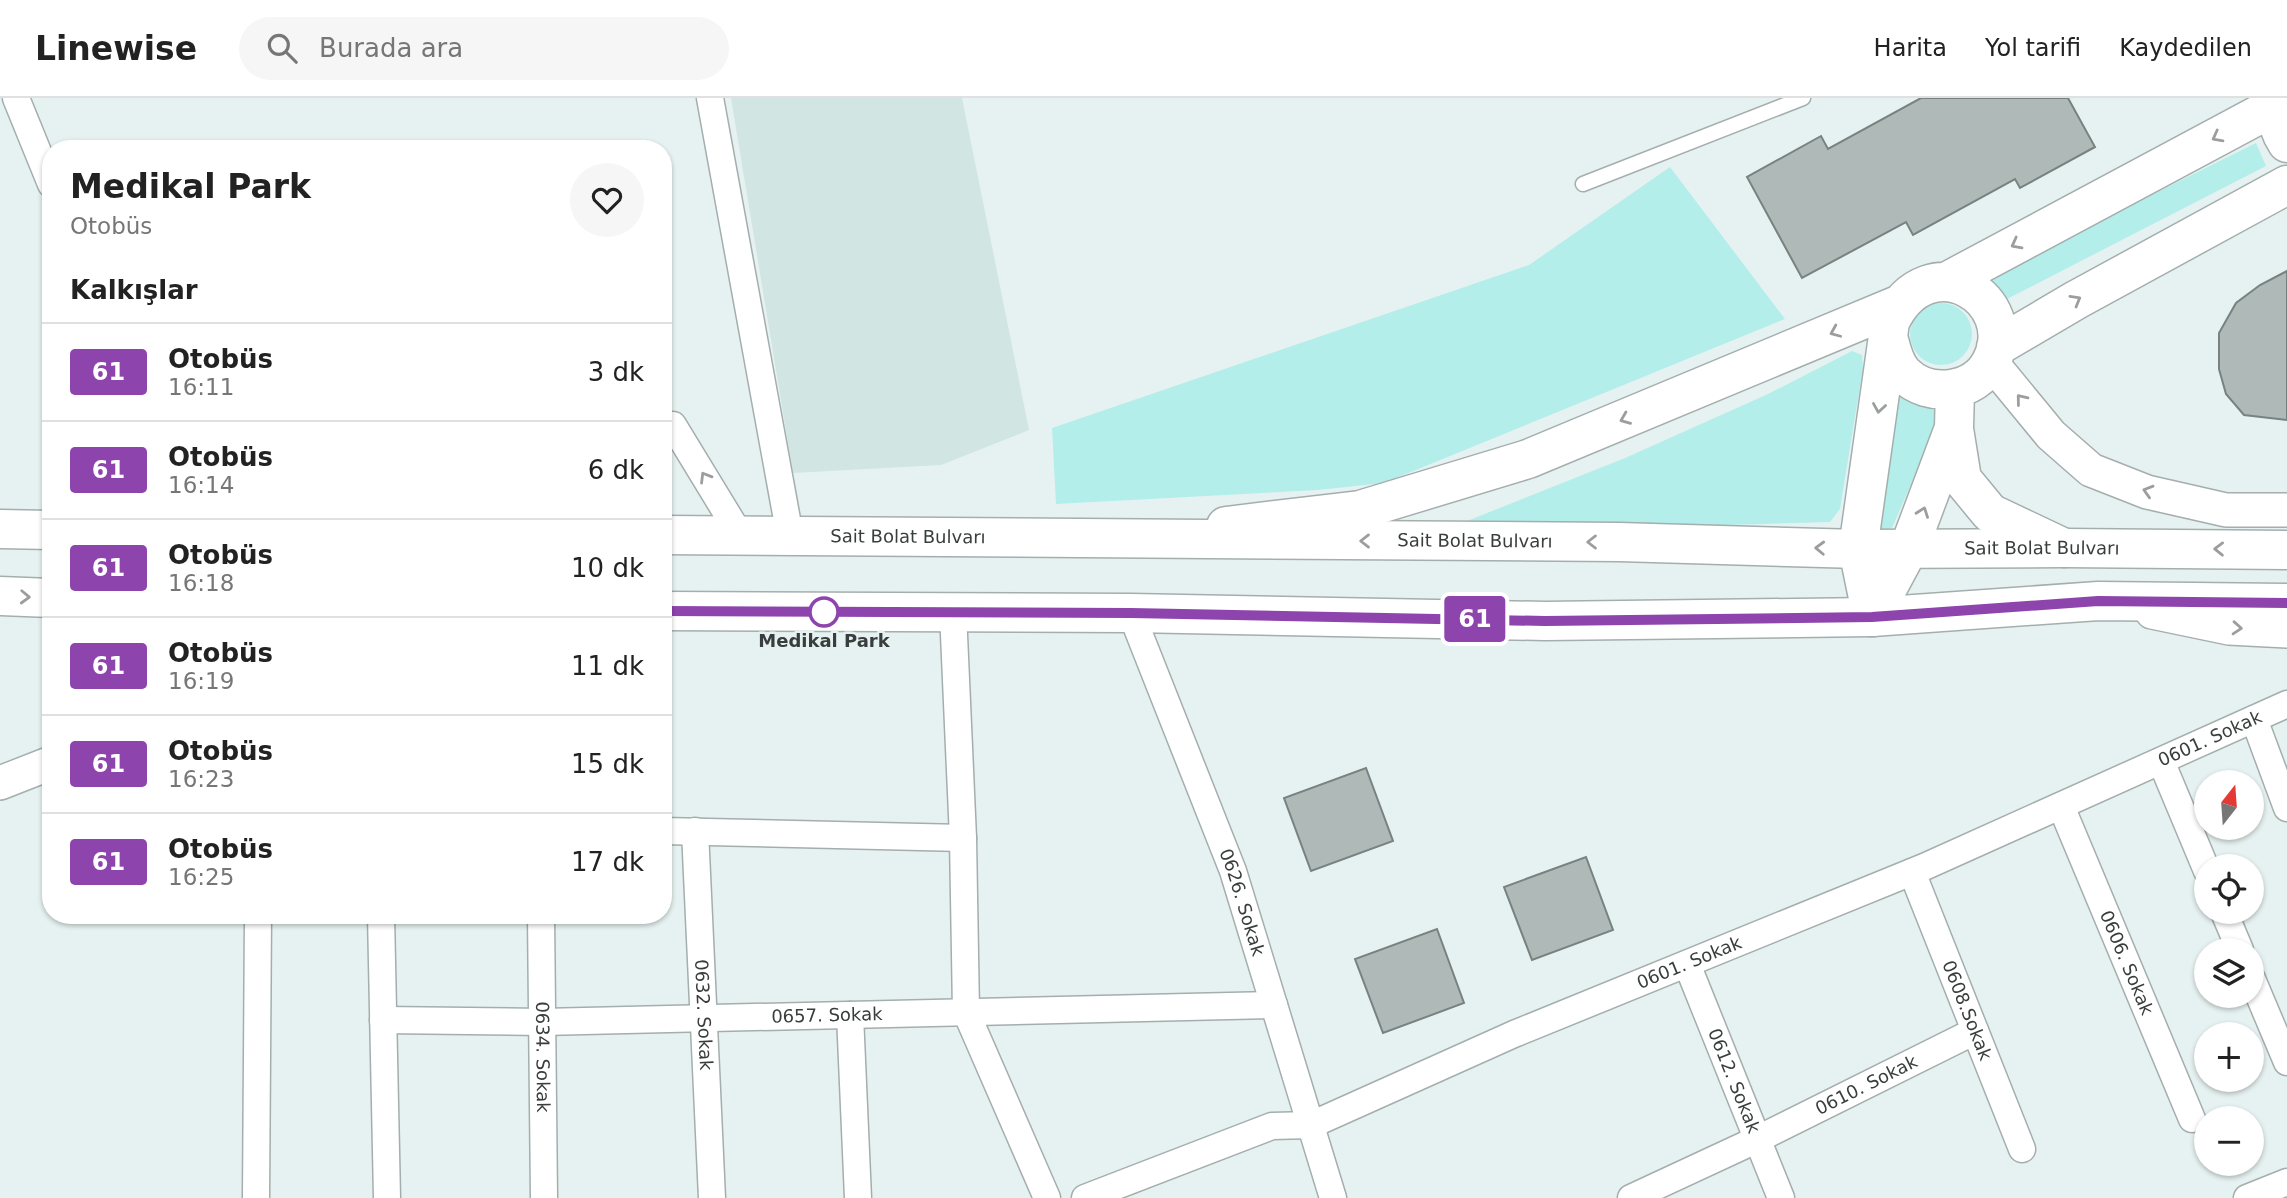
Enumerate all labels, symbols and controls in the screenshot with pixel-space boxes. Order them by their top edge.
search box [239,17,729,80]
text: Linewise [35,29,197,68]
icon: search [263,29,301,67]
text: Burada ara [319,33,463,63]
text: Harita [1874,34,1947,62]
text: Yol tarifi [1985,34,2081,62]
text: Kaydedilen [2119,34,2252,62]
one-way arrow [2212,129,2224,142]
button: heart [570,163,644,237]
text: Medikal Park [70,167,311,206]
text: Otobüs [70,213,152,239]
one-way arrow [2011,236,2024,249]
text: Kalkışlar [70,275,198,305]
one-way arrow [2069,295,2082,308]
one-way arrow [1830,323,1842,337]
text: Otobüs [168,344,273,374]
text: 3 dk [588,357,644,387]
text: 61 [92,358,125,386]
text: 16:11 [168,374,234,400]
one-way arrow [2017,394,2029,407]
one-way arrow [1872,402,1887,413]
one-way arrow [1620,410,1632,424]
text: Otobüs [168,442,273,472]
text: 6 dk [588,455,644,485]
text: 61 [92,456,125,484]
one-way arrow [700,471,713,484]
text: 16:14 [168,472,234,498]
one-way arrow [2142,484,2154,499]
one-way arrow [1915,506,1929,518]
street label: Sait Bolat Bulvarı [830,525,986,547]
street label: Sait Bolat Bulvarı [1397,529,1553,552]
one-way arrow [1359,533,1370,548]
one-way arrow [1587,534,1597,550]
street label: Sait Bolat Bulvarı [1964,537,2120,558]
text: Otobüs [168,540,273,570]
one-way arrow [1814,540,1825,555]
one-way arrow [2213,542,2224,557]
text: 10 dk [571,553,644,583]
text: 61 [92,554,125,582]
text: 16:18 [168,570,234,596]
one-way arrow [20,590,31,605]
line badge: 61 [1444,596,1506,642]
marker: Medikal Park [809,597,839,627]
text: 61 [1458,605,1492,633]
one-way arrow [2232,620,2243,635]
place label: Medikal Park [758,630,891,651]
text: Otobüs [168,638,273,668]
text: 11 dk [571,651,644,681]
text: 61 [92,652,125,680]
text: 16:19 [168,668,234,694]
street label: 0601. Sokak [2155,706,2265,771]
text: Otobüs [168,736,273,766]
text: 15 dk [571,749,644,779]
text: 61 [92,750,125,778]
text: 16:23 [168,766,234,792]
north arrow [2194,770,2264,840]
map controls [2194,770,2264,1176]
text: Otobüs [168,834,273,864]
street label: 0626. Sokak [1215,845,1269,959]
text: 17 dk [571,847,644,877]
text: 61 [92,848,125,876]
button: locate [2194,854,2264,924]
text: 16:25 [168,864,234,890]
street label: 0606. Sokak [2096,907,2158,1019]
street label: 0601. Sokak [1633,931,1745,993]
button: layers [2194,938,2264,1008]
street label: 0608.Sokak [1938,957,1997,1064]
street label: 0632. Sokak [691,959,717,1071]
street label: 0634. Sokak [532,1001,554,1113]
street label: 0657. Sokak [771,1003,883,1027]
button: + [2194,1022,2264,1092]
street label: 0612. Sokak [1704,1025,1765,1137]
street label: 0610. Sokak [1812,1050,1921,1119]
button: − [2194,1106,2264,1176]

